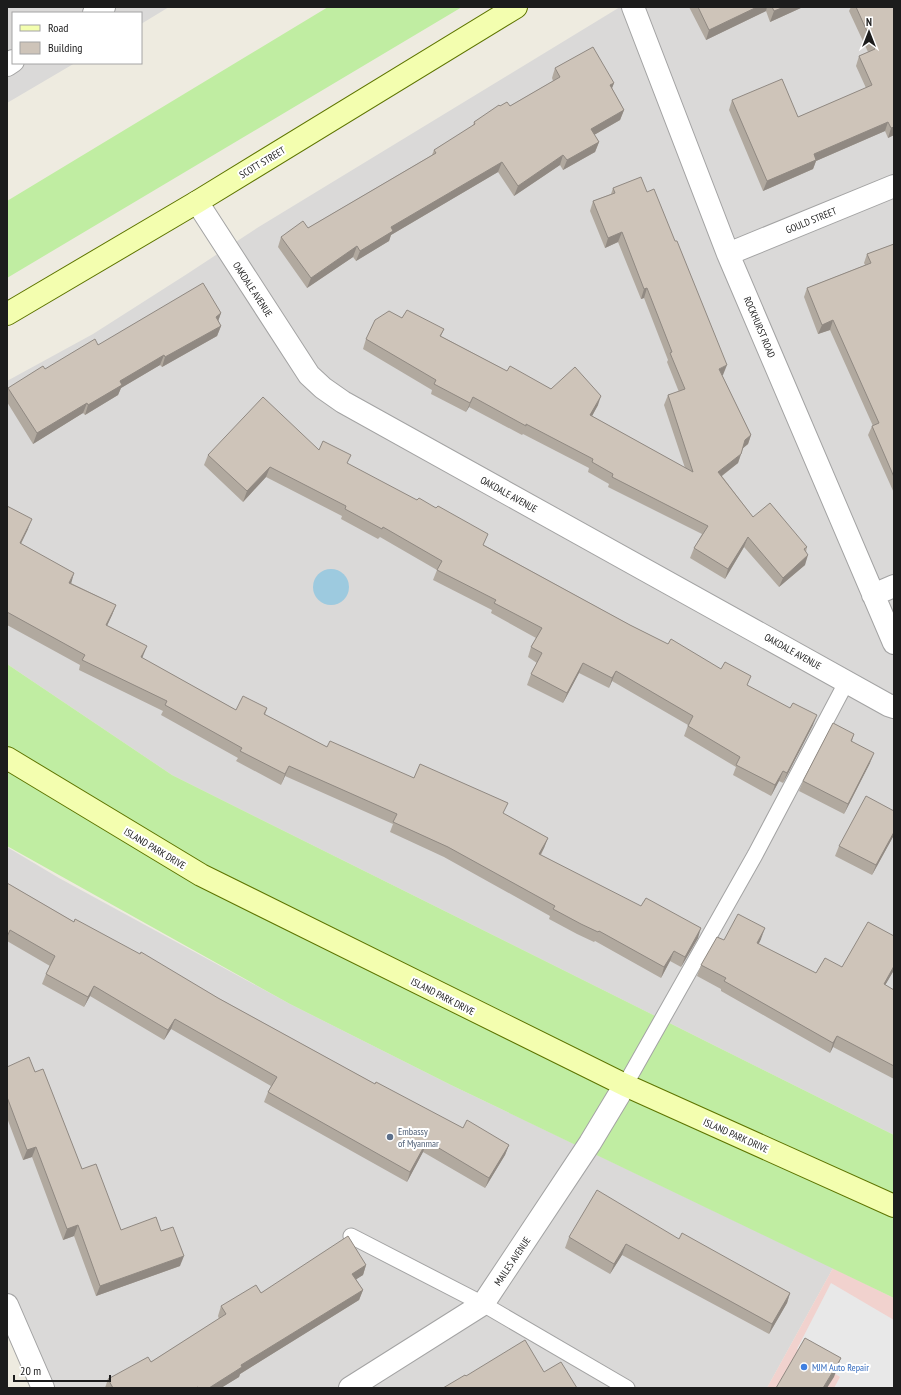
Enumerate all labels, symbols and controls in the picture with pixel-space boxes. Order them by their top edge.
legend [12,12,142,64]
north arrow [849,12,889,52]
text: N [866,15,872,29]
text: Road [48,20,68,35]
text: Building [48,40,83,55]
street label: SCOTT STREET [237,143,288,181]
street label: GOULD STREET [784,204,839,237]
street label: OAKDALE AVENUE [230,259,275,319]
street label: ROCKHURST ROAD [741,295,778,360]
street label: OAKDALE AVENUE [478,473,540,515]
street label: OAKDALE AVENUE [762,630,824,672]
street label: ISLAND PARK DRIVE [121,825,188,872]
street label: ISLAND PARK DRIVE [409,975,477,1018]
street label: ISLAND PARK DRIVE [701,1115,770,1156]
place label: Embassy of Myanmar [398,1125,439,1150]
marker: Embassy of Myanmar [385,1132,395,1142]
street label: MAILES AVENUE [491,1234,533,1288]
scale bar [14,1357,110,1383]
place label: MJM Auto Repair [812,1361,869,1374]
marker: MJM Auto Repair [799,1362,809,1372]
text: 20 m [20,1363,41,1378]

